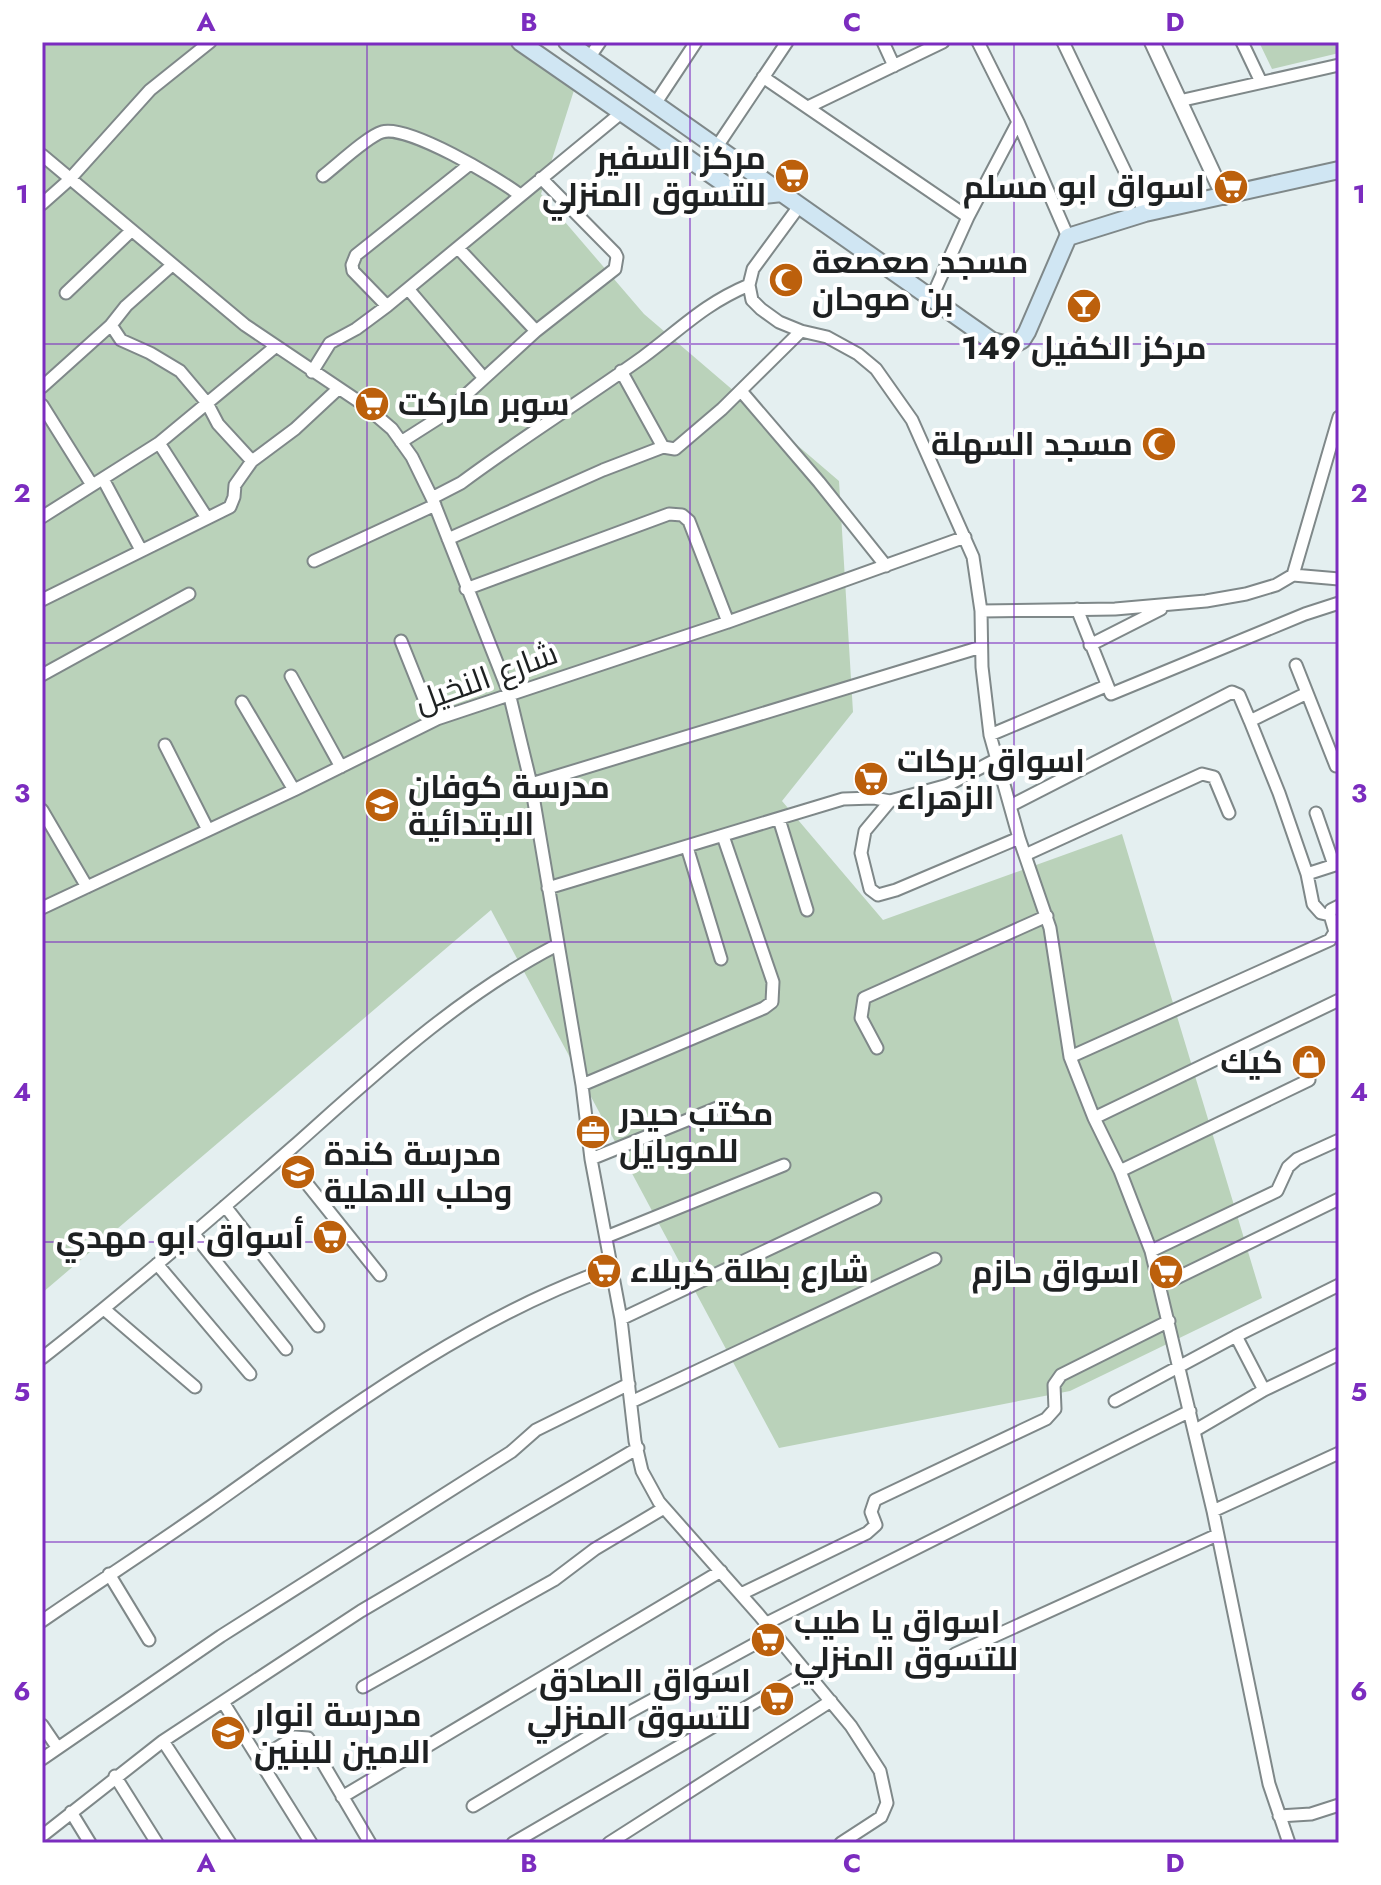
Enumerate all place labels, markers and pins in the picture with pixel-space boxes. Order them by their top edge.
place label: مركز السفير للتسوق المنزلي [542,135,766,221]
supermarket icon: مركز السفير للتسوق المنزلي [773,157,811,195]
place label: اسواق ابو مسلم [963,164,1205,210]
supermarket icon: اسواق ابو مسلم [1212,168,1250,206]
place label: مسجد صعصعة بن صوحان [812,239,1028,322]
mosque icon: مسجد صعصعة بن صوحان [767,261,805,299]
bar icon: مركز الكفيل 149 [1065,287,1103,325]
place label: مركز الكفيل 149 [961,325,1207,371]
place label: سوبر ماركت [398,381,570,427]
supermarket icon: سوبر ماركت [353,385,391,423]
place label: مسجد السهلة [931,421,1133,467]
mosque icon: مسجد السهلة [1140,425,1178,463]
place label: اسواق بركات الزهراء [897,738,1085,821]
supermarket icon: اسواق بركات الزهراء [852,760,890,798]
place label: مدرسة كوفان الابتدائية [408,764,610,847]
school or university icon: مدرسة كوفان الابتدائية [363,786,401,824]
place label: كيك [1220,1039,1283,1085]
shop icon: كيك [1290,1043,1328,1081]
place label: مكتب حيدر للموبايل [618,1091,773,1174]
office icon: مكتب حيدر للموبايل [574,1113,612,1151]
place label: مدرسة كندة وحلب الاهلية [324,1131,513,1214]
school or university icon: مدرسة كندة وحلب الاهلية [279,1153,317,1191]
place label: أسواق ابو مهدي [56,1214,304,1263]
supermarket icon: أسواق ابو مهدي [311,1218,349,1256]
place label: شارع بطلة كربلاء [630,1248,869,1294]
place label: اسواق حازم [971,1249,1140,1295]
supermarket icon: شارع بطلة كربلاء [585,1252,623,1290]
supermarket icon: اسواق حازم [1147,1253,1185,1291]
place label: اسواق يا طيب للتسوق المنزلي [794,1599,1018,1685]
supermarket icon: اسواق يا طيب للتسوق المنزلي [749,1621,787,1659]
place label: اسواق الصادق للتسوق المنزلي [527,1658,751,1744]
supermarket icon: اسواق الصادق للتسوق المنزلي [758,1680,796,1718]
place label: مدرسة انوار الامين للبنين [253,1692,431,1775]
school or university icon: مدرسة انوار الامين للبنين [209,1714,247,1752]

